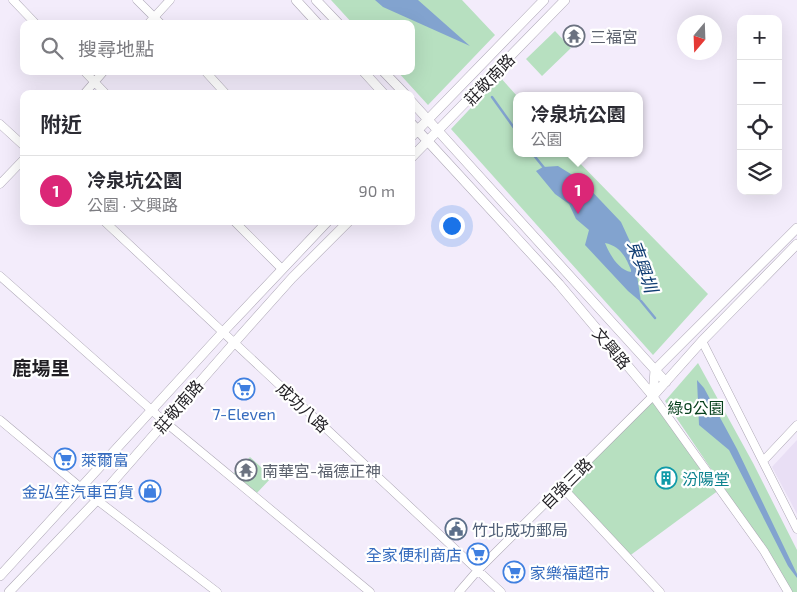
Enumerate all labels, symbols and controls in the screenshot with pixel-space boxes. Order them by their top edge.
north arrow [677,15,722,60]
map controls [737,15,782,195]
button: + [737,15,782,60]
search box [20,20,415,75]
temple icon: 三福宮 [562,24,586,48]
place label: 三福宮 [590,27,638,46]
icon: search [38,34,66,62]
text: 搜尋地點 [78,37,154,60]
street label: 莊敬南路 [460,49,518,109]
button: − [737,60,782,105]
popup [513,92,643,157]
text: 冷泉坑公園 [530,102,626,125]
button: locate [737,105,782,150]
text: 附近 [40,111,82,136]
text: 公園 [530,129,563,148]
button: layers [737,150,782,195]
text: 冷泉坑公園 [87,168,182,191]
pin: 1 [562,173,594,214]
text: 1 [53,181,59,200]
text: 90 m [359,181,395,200]
text: 公園 · 文興路 [87,195,178,214]
your location [439,213,465,239]
water label: 東興圳 [623,237,664,298]
street label: 文興路 [589,324,635,372]
district label: 鹿場里 [12,356,70,379]
street label: 莊敬南路 [150,376,206,436]
supermarket icon: 7-Eleven [232,377,256,401]
street label: 成功八路 [273,378,333,436]
park label: 綠9公園 [667,398,725,417]
place label: 7-Eleven [212,404,276,423]
supermarket icon: 萊爾富 [53,447,77,471]
place label: 萊爾富 [81,450,129,469]
street label: 自強三路 [537,454,595,512]
temple icon: 南華宮-福德正神 [234,458,258,482]
place label: 南華宮-福德正神 [262,461,381,480]
building icon: 汾陽堂 [654,466,678,490]
place label: 汾陽堂 [682,469,730,488]
shop icon: 金弘笙汽車百貨 [138,479,162,503]
place label: 金弘笙汽車百貨 [22,482,134,501]
public building icon: 竹北成功郵局 [444,517,468,541]
place label: 竹北成功郵局 [472,520,568,539]
supermarket icon: 全家便利商店 [466,542,490,566]
place label: 全家便利商店 [366,545,462,564]
supermarket icon: 家樂福超市 [502,560,526,584]
place label: 家樂福超市 [530,563,610,582]

